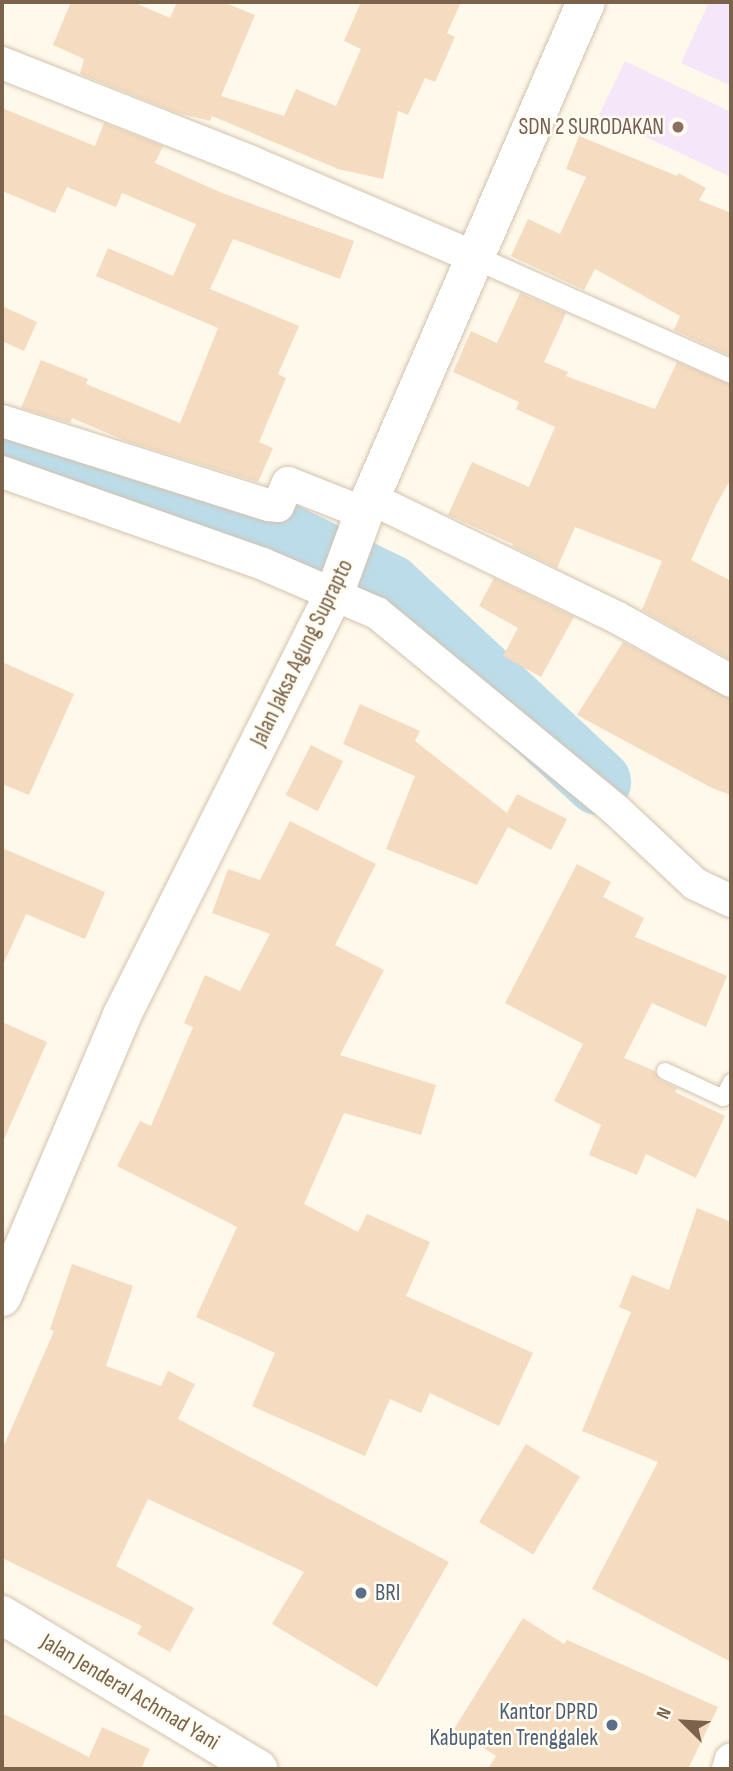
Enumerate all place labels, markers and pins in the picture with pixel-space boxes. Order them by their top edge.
place label: SDN 2 SURODAKAN [518,113,664,141]
marker: SDN 2 SURODAKAN [670,119,686,135]
place label: BRI [375,1579,401,1607]
marker: BRI [353,1585,369,1601]
place label: Kantor DPRD Kabupaten Trenggalek [430,1698,598,1752]
marker: Kantor DPRD Kabupaten Trenggalek [604,1717,620,1733]

